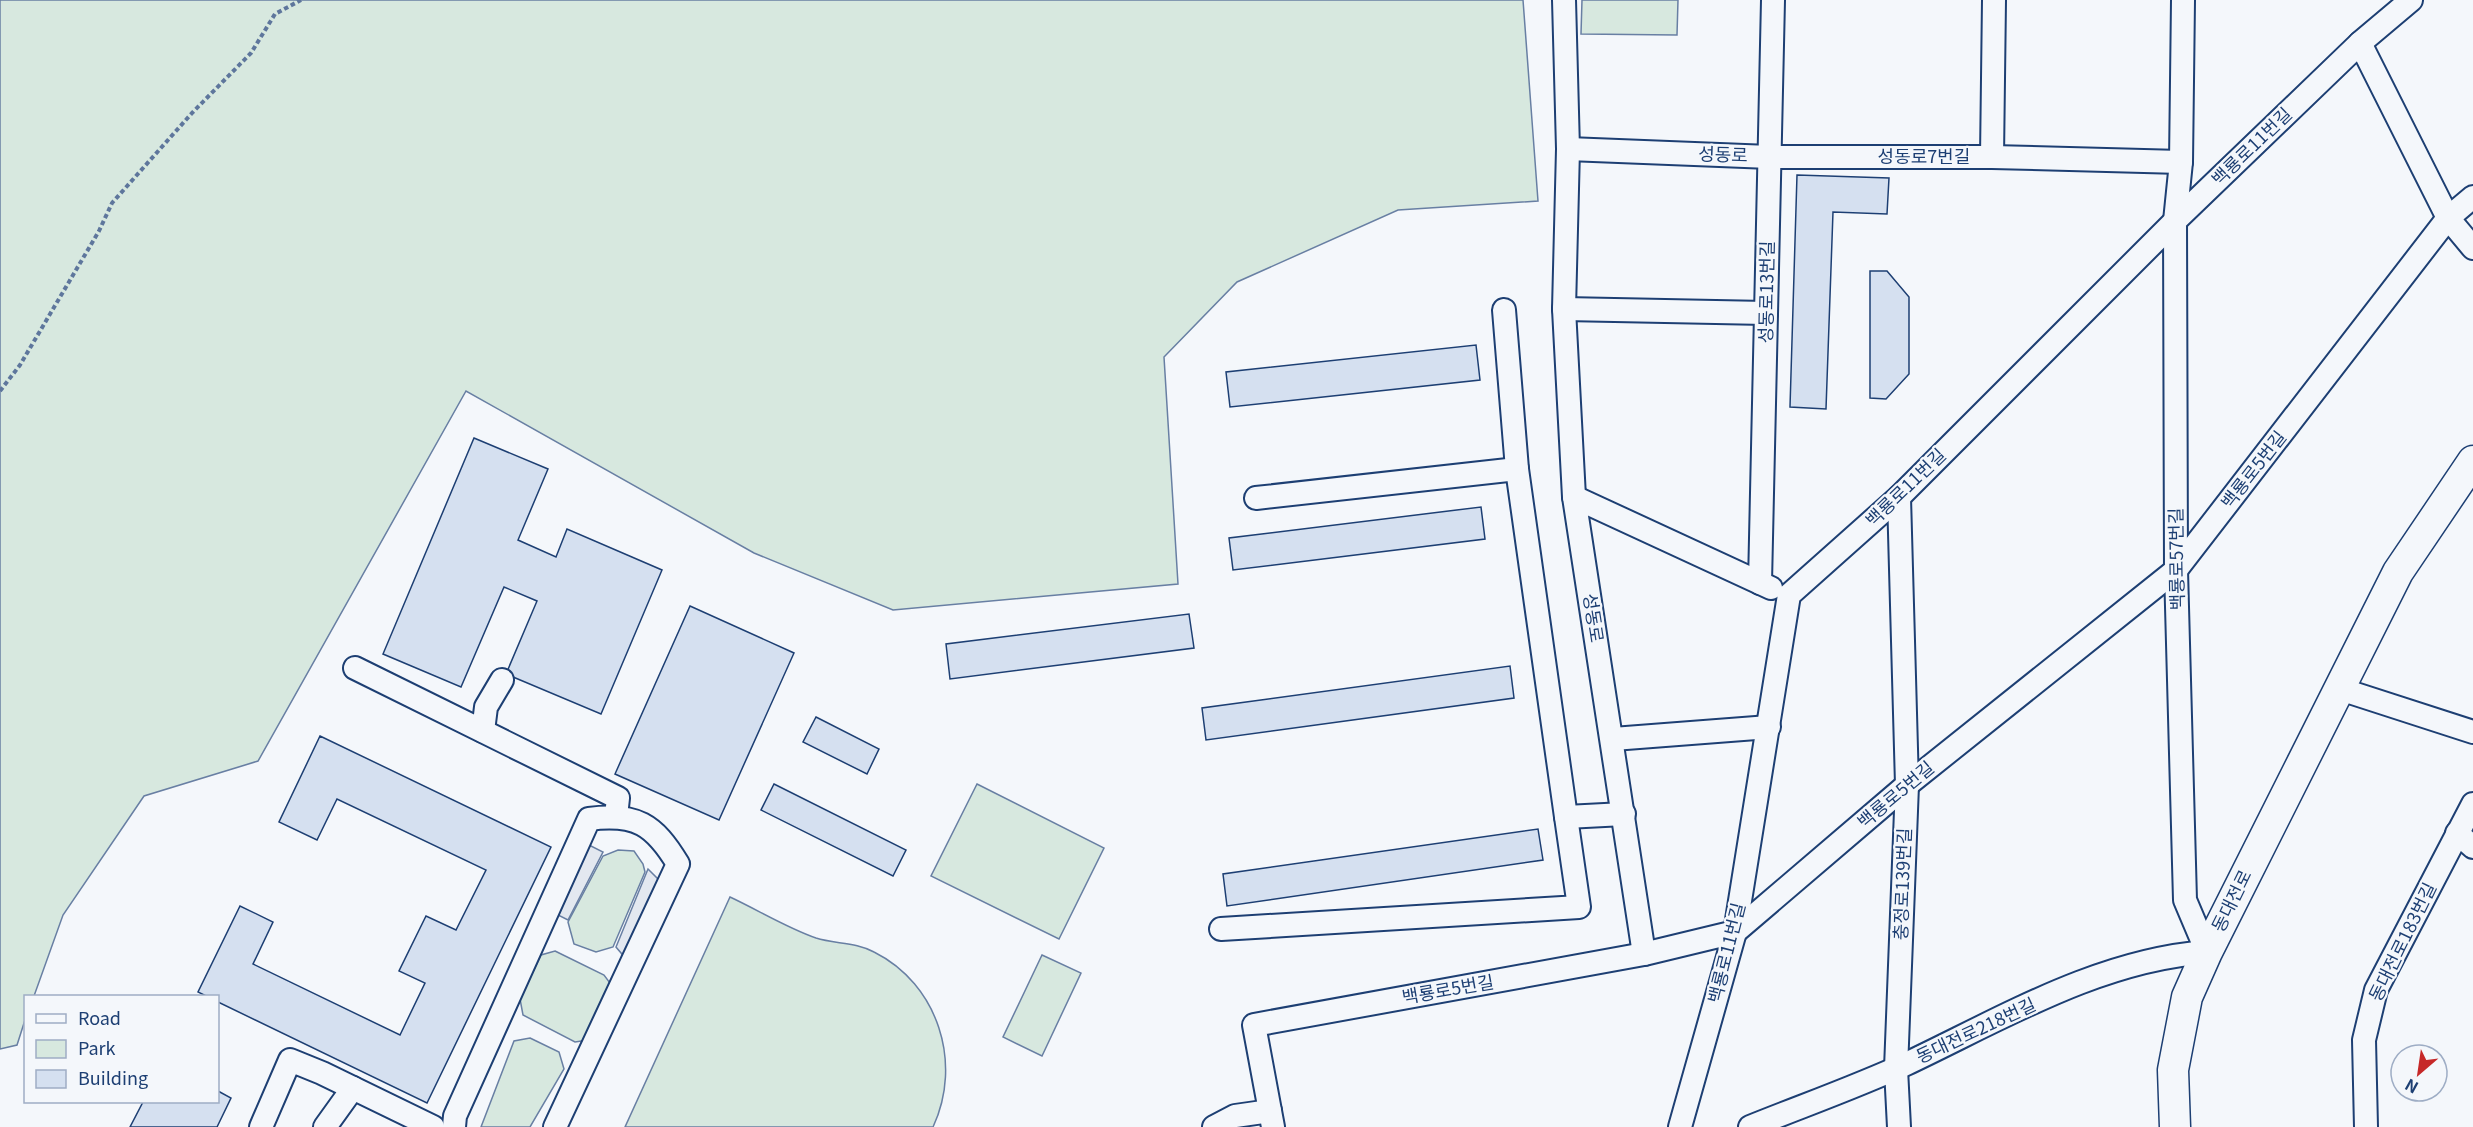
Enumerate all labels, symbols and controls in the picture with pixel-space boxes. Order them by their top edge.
street label: 백룡로11번길 [2205,101,2297,191]
street label: 성동로 [1698,139,1748,167]
street label: 성동로7번길 [1878,142,1970,168]
street label: 성동로13번길 [1751,240,1779,344]
street label: 백룡로5번길 [2214,424,2291,513]
street label: 백룡로11번길 [1859,442,1951,532]
street label: 백룡로57번길 [2161,507,2189,611]
street label: 성동로 [1578,591,1612,644]
street label: 백룡로5번길 [1851,754,1939,833]
street label: 충정로139번길 [1886,827,1916,941]
street label: 동대전로 [2204,865,2256,936]
street label: 동대전로183번길 [2361,877,2441,1005]
street label: 백룡로11번길 [1700,900,1750,1006]
street label: 백룡로5번길 [1400,967,1496,1009]
street label: 동대전로218번길 [1911,990,2039,1068]
legend [24,995,219,1103]
text: Road [78,1004,121,1030]
text: Park [78,1034,116,1060]
north arrow [2389,1043,2449,1103]
text: Building [78,1064,148,1090]
text: N [2400,1074,2422,1100]

